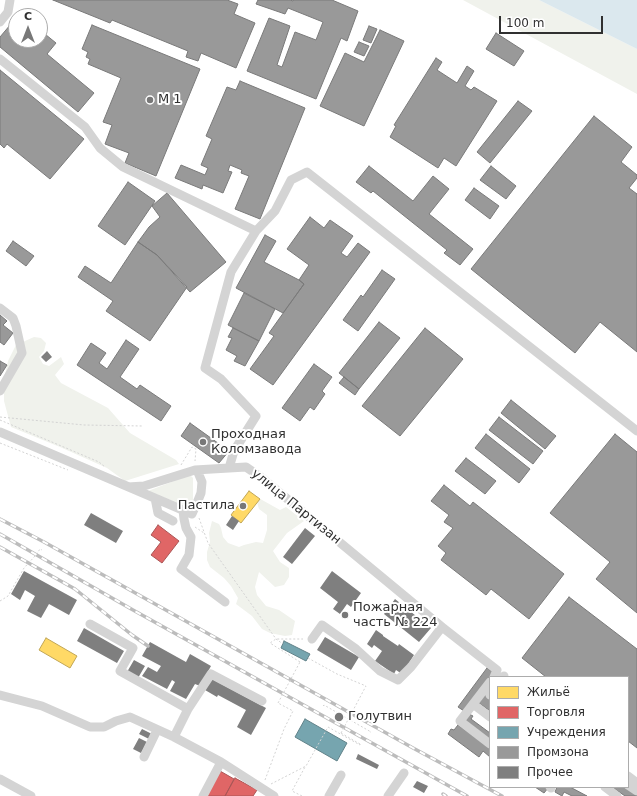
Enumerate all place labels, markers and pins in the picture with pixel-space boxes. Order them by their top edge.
place label: M 1 [158,92,182,108]
marker: M 1 [145,95,155,105]
place label: Проходная Коломзавода [211,427,302,458]
marker: Проходная Коломзавода [198,437,208,447]
place label: Пастила [178,498,235,514]
marker: Пастила [238,501,248,511]
place label: Пожарная часть № 224 [353,600,438,631]
marker: Пожарная часть № 224 [340,610,350,620]
place label: Голутвин [348,709,412,725]
marker: Голутвин [333,711,345,723]

